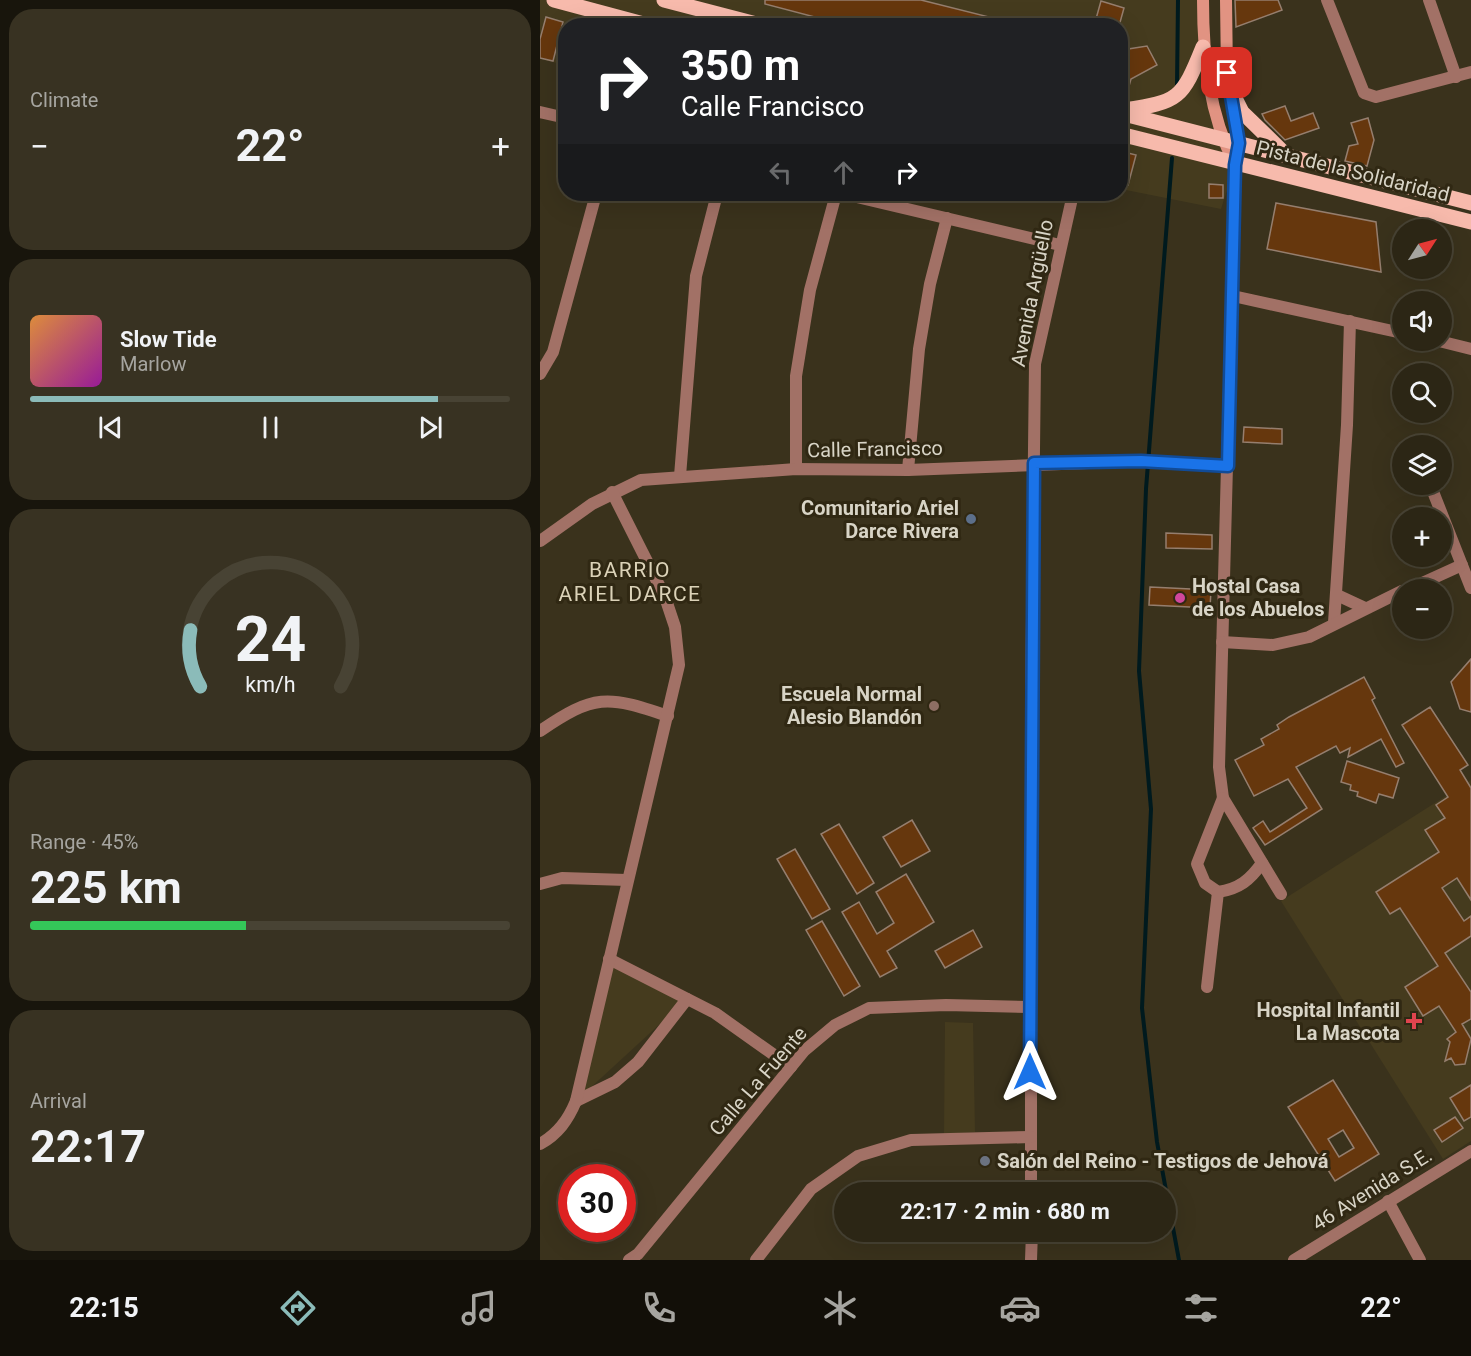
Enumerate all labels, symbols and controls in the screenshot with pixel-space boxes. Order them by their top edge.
text: 350 m [681,41,800,90]
icon: right [582,42,660,120]
pin [1201,47,1252,98]
icon: arrive [1210,56,1243,89]
text: Climate [30,88,98,112]
text: Calle Francisco [681,91,864,123]
text: 22° [235,119,305,172]
text: − [30,127,49,166]
text: + [491,127,510,166]
street label: Pista de la Solidaridad [1254,135,1452,207]
icon: left [764,156,797,189]
icon: ahead [827,156,860,189]
icon: right [890,156,923,189]
street label: Avenida Argüello [1006,217,1058,369]
north arrow [1392,219,1452,279]
map controls [1392,219,1452,639]
button: sound [1392,291,1452,351]
text: Slow Tide [120,327,217,352]
text: Marlow [120,352,186,376]
button: search [1392,363,1452,423]
icon: previous [94,411,127,444]
icon: pause [254,411,287,444]
icon: next [414,411,447,444]
button: layers [1392,435,1452,495]
street label: Calle Francisco [807,436,943,462]
place label: Comunitario Ariel Darce Rivera [801,496,959,543]
button: + [1392,507,1452,567]
marker: Comunitario Ariel Darce Rivera [964,512,978,526]
district label: BARRIO ARIEL DARCE [558,558,702,606]
place label: Hostal Casa de los Abuelos [1192,574,1324,621]
button: − [1392,579,1452,639]
marker: Hostal Casa de los Abuelos [1173,591,1187,605]
text: 24 [234,603,306,676]
text: km/h [245,672,295,697]
place label: Escuela Normal Alesio Blandón [781,682,922,729]
marker: Escuela Normal Alesio Blandón [927,699,941,713]
text: Range · 45% [30,830,138,854]
text: 225 km [30,861,182,914]
place label: Hospital Infantil La Mascota [1257,998,1400,1045]
marker: Hospital Infantil La Mascota [1405,1012,1423,1030]
street label: Calle La Fuente [704,1022,812,1140]
position arrow [998,1040,1062,1104]
text: Arrival [30,1089,87,1113]
text: 22:17 [30,1120,146,1173]
street label: 46 Avenida S.E. [1308,1143,1436,1235]
place label: Salón del Reino - Testigos de Jehová [997,1149,1329,1173]
marker: Salón del Reino - Testigos de Jehová [978,1154,992,1168]
speed limit sign: 30 [558,1164,636,1242]
text: 22:17 · 2 min · 680 m [900,1199,1110,1224]
icon: directions [277,1287,319,1329]
icon: music [458,1287,500,1329]
icon: phone [638,1287,680,1329]
icon: climate [819,1287,861,1329]
icon: car [999,1287,1041,1329]
icon: filters [1180,1287,1222,1329]
text: 22:15 [69,1292,139,1324]
text: 22° [1360,1292,1402,1324]

